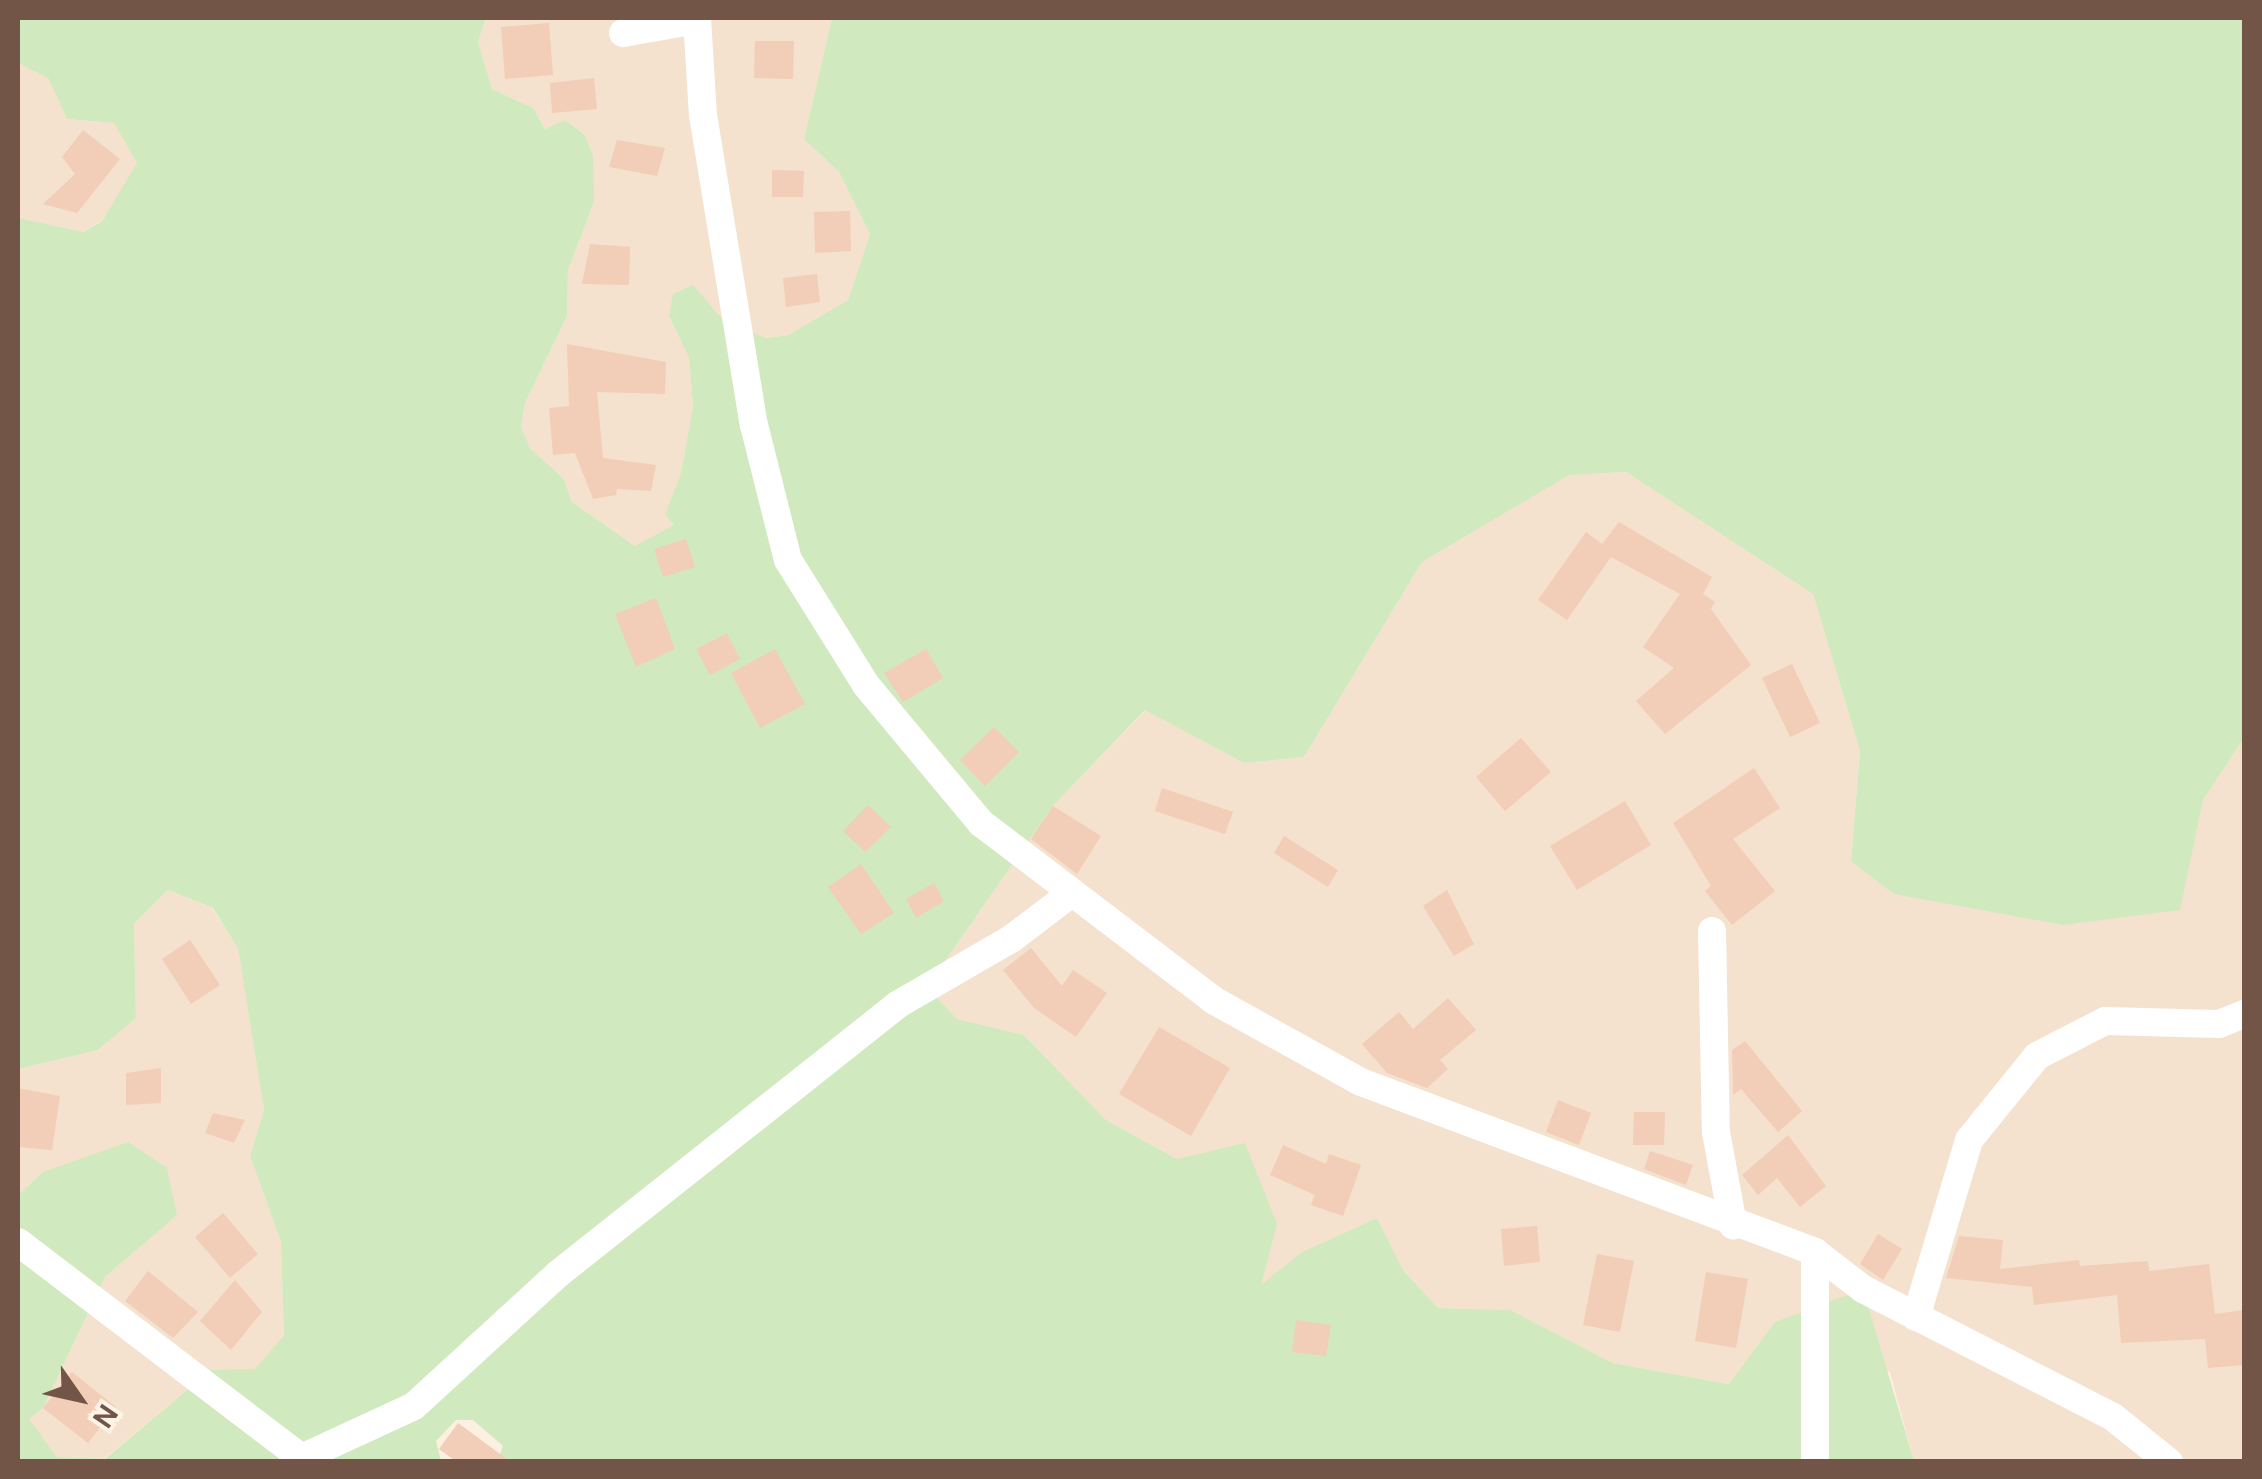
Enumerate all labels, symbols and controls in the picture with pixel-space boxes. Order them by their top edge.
north arrow [30,1349,130,1449]
text: N [84,1397,126,1435]

